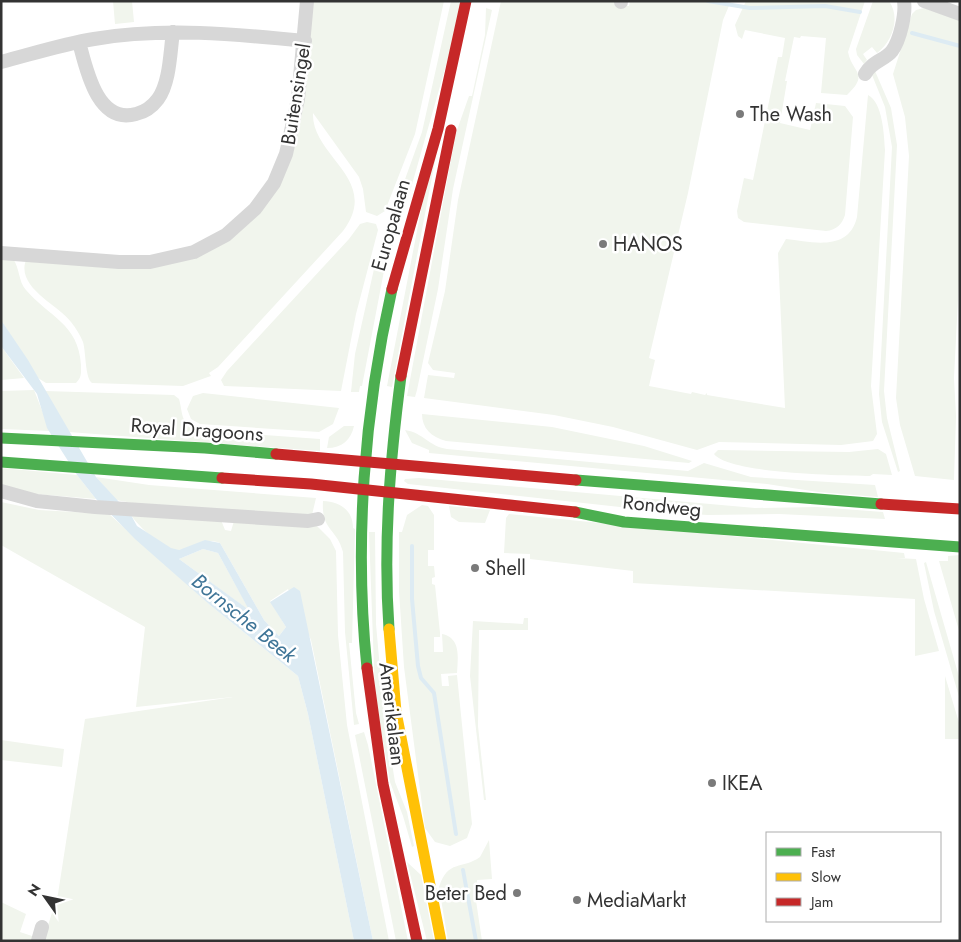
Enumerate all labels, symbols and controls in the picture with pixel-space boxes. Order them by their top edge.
street label: Buitensingel [274,41,318,147]
place label: The Wash [750,100,832,129]
marker: The Wash [734,108,746,120]
street label: Europalaan [364,176,418,274]
place label: HANOS [613,230,683,259]
marker: HANOS [597,238,609,250]
street label: Royal Dragoons [130,411,264,449]
street label: Rondweg [621,487,703,525]
place label: Shell [485,554,526,583]
marker: Shell [469,562,481,574]
water label: Bornsche Beek [185,566,304,670]
street label: Amerikalaan [371,661,413,767]
place label: IKEA [722,769,763,798]
marker: IKEA [706,777,718,789]
legend [766,832,941,922]
text: Fast [811,841,835,863]
text: Slow [811,866,842,888]
north arrow [20,872,70,922]
place label: Beter Bed [425,879,507,908]
text: N [23,880,46,900]
place label: MediaMarkt [587,886,686,915]
marker: Beter Bed [511,887,523,899]
text: Jam [809,891,834,913]
marker: MediaMarkt [571,894,583,906]

